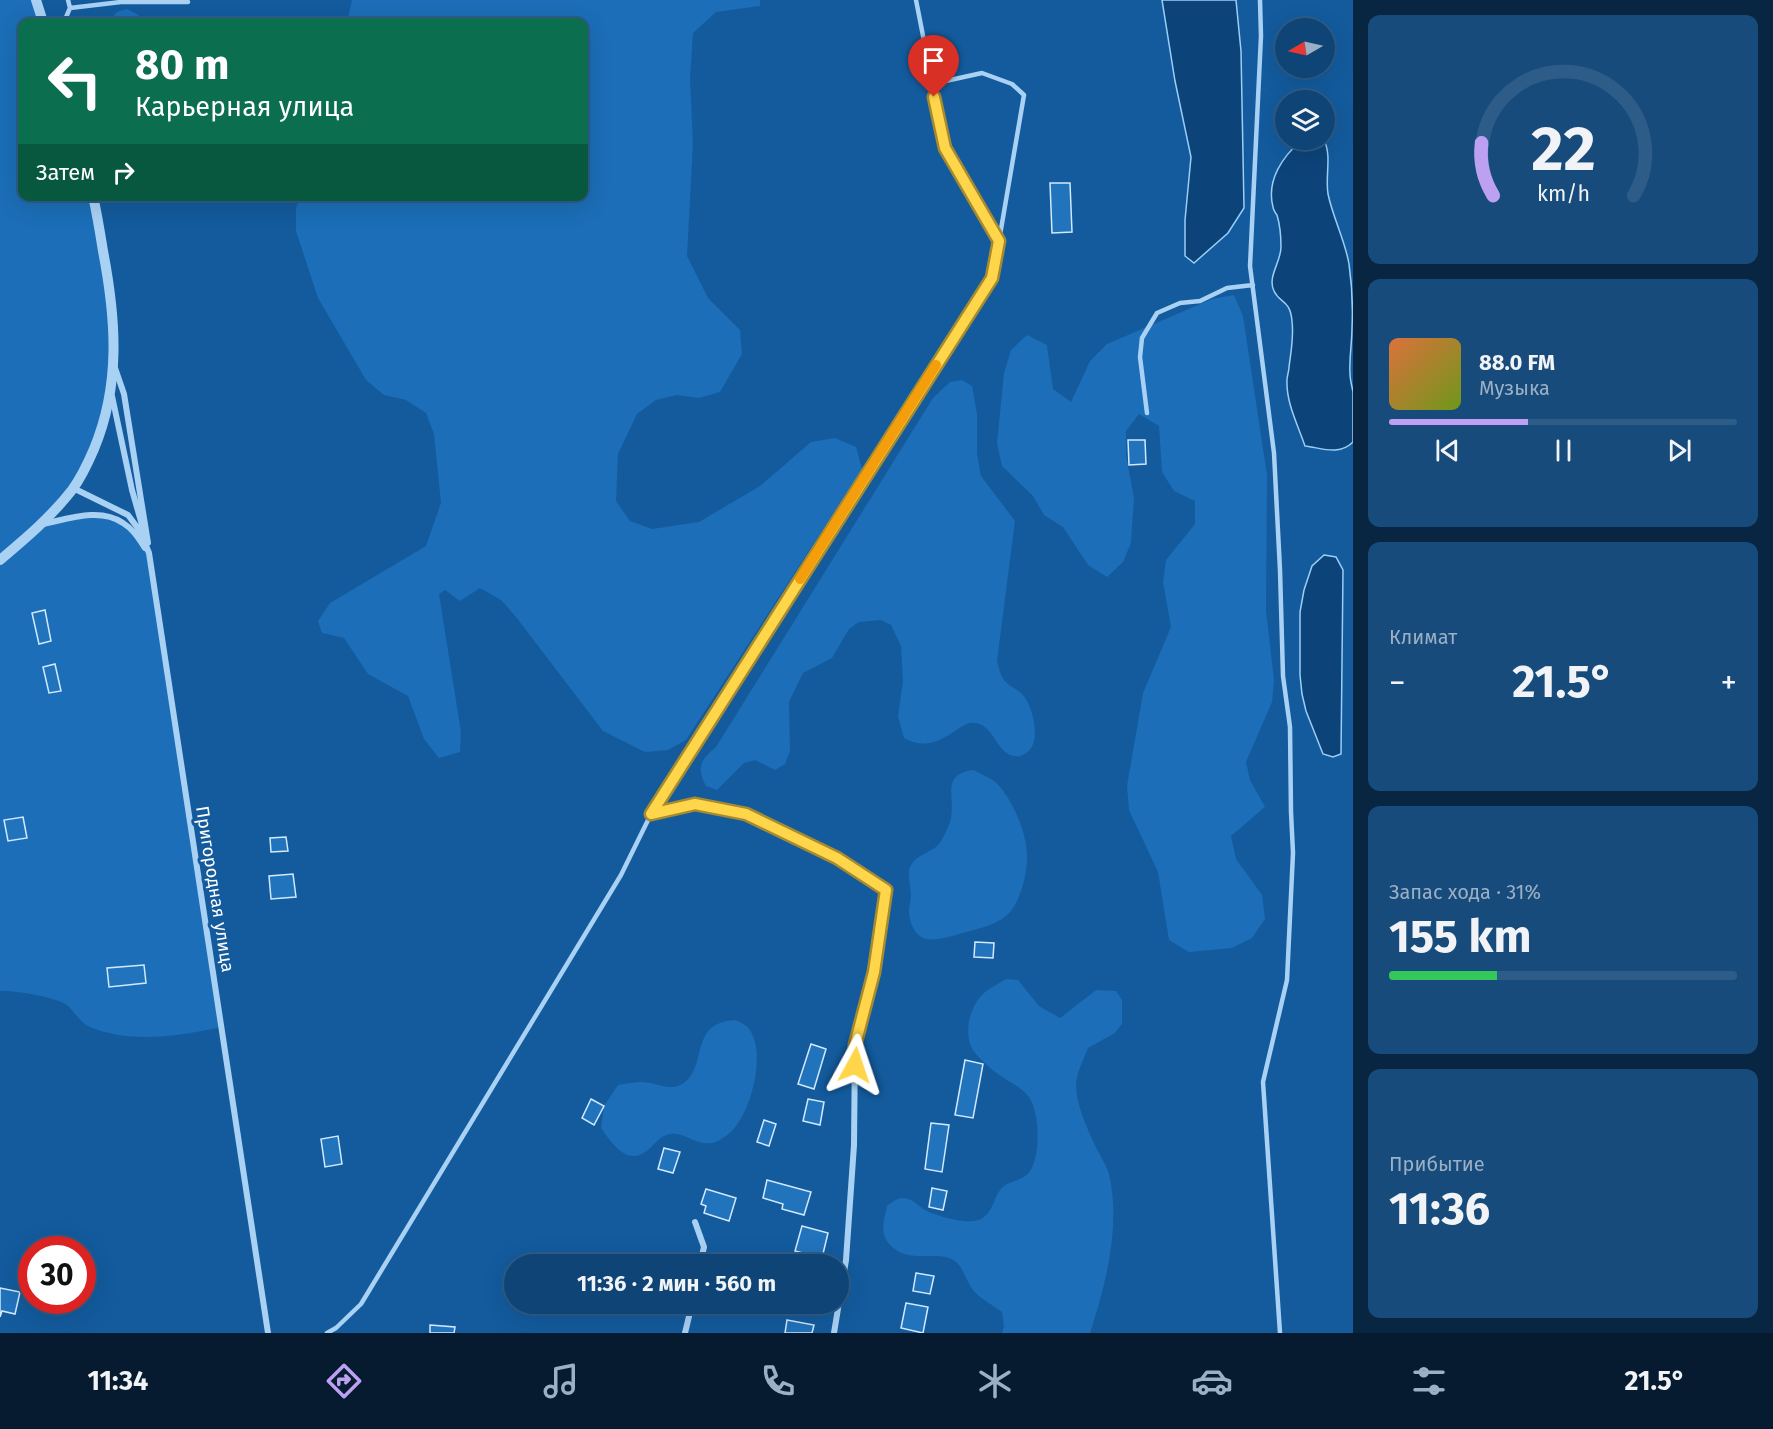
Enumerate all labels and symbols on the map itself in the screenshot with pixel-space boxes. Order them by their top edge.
north arrow [1275,18,1335,78]
pin [908,35,959,97]
street label: Пригородная улица [191,804,239,974]
position arrow [823,1033,887,1097]
speed limit sign: 30 [18,1236,96,1314]

